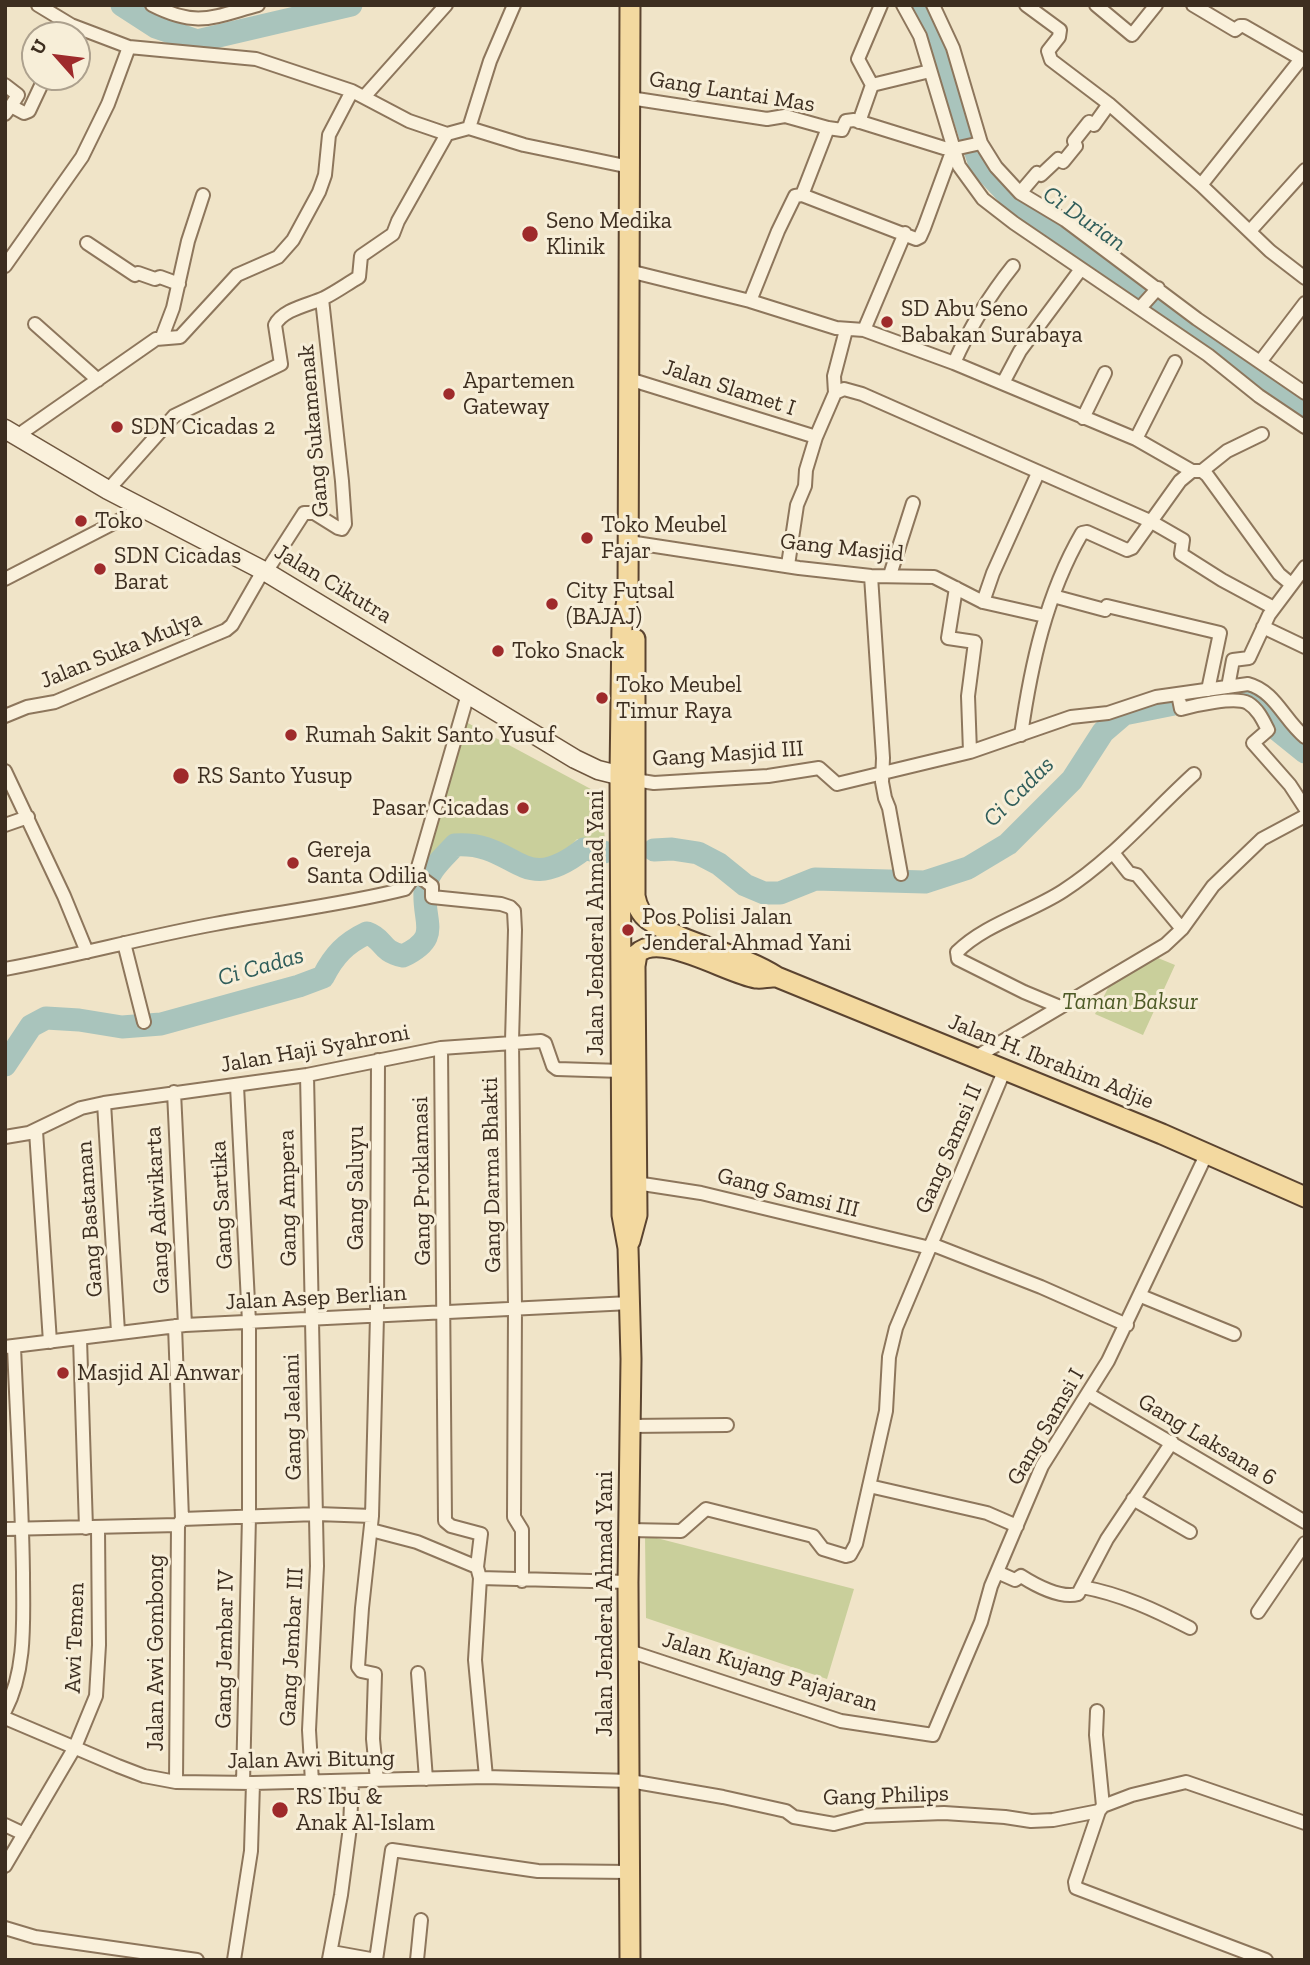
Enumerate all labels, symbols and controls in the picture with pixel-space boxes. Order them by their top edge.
north arrow [21,21,91,91]
text: U [25,35,52,58]
street label: Gang Lantai Mas [647,65,817,119]
water label: Ci Durian [1037,180,1131,258]
place label: Seno Medika Klinik [546,207,672,261]
marker: Seno Medika Klinik [520,224,540,244]
place label: SD Abu Seno Babakan Surabaya [901,295,1083,349]
marker: SD Abu Seno Babakan Surabaya [879,314,895,330]
street label: Gang Sukamenak [293,344,335,518]
street label: Jalan Slamet I [659,354,799,422]
place label: Apartemen Gateway [463,367,574,421]
marker: Apartemen Gateway [441,386,457,402]
place label: SDN Cicadas 2 [131,413,275,441]
marker: SDN Cicadas 2 [109,419,125,435]
place label: Toko [95,507,143,535]
place label: Toko Meubel Fajar [601,511,727,565]
marker: Toko [73,513,89,529]
street label: Gang Masjid [779,528,905,568]
marker: Toko Meubel Fajar [579,530,595,546]
street label: Jalan Cikutra [269,538,397,630]
place label: SDN Cicadas Barat [114,542,241,596]
marker: SDN Cicadas Barat [92,561,108,577]
place label: City Futsal (BAJAJ) [566,577,674,631]
marker: City Futsal (BAJAJ) [544,596,560,612]
street label: Jalan Suka Mulya [36,605,206,695]
place label: Toko Snack [512,637,624,665]
marker: Toko Snack [490,643,506,659]
place label: Toko Meubel Timur Raya [616,671,742,725]
marker: Toko Meubel Timur Raya [594,690,610,706]
place label: Rumah Sakit Santo Yusuf [305,721,555,749]
marker: Rumah Sakit Santo Yusuf [283,727,299,743]
street label: Gang Masjid III [651,735,805,773]
water label: Ci Cadas [978,751,1060,833]
place label: RS Santo Yusup [197,762,352,790]
marker: RS Santo Yusup [171,766,191,786]
street label: Jalan Jenderal Ahmad Yani [582,790,610,1056]
place label: Pasar Cicadas [372,794,509,822]
marker: Pasar Cicadas [515,800,531,816]
place label: Gereja Santa Odilia [307,836,428,890]
marker: Gereja Santa Odilia [285,855,301,871]
place label: Pos Polisi Jalan Jenderal Ahmad Yani [642,903,851,957]
marker: Pos Polisi Jalan Jenderal Ahmad Yani [620,922,636,938]
water label: Ci Cadas [215,941,307,993]
park label: Taman Baksur [1062,988,1198,1016]
street label: Jalan H. Ibrahim Adjie [944,1008,1158,1116]
street label: Jalan Haji Syahroni [218,1019,412,1079]
street label: Gang Darma Bhakti [476,1077,508,1273]
street label: Gang Samsi II [909,1080,989,1218]
street label: Gang Proklamasi [407,1096,437,1266]
street label: Gang Adiwikarta [140,1125,176,1295]
street label: Gang Saluyu [342,1126,370,1250]
street label: Gang Ampera [273,1129,303,1267]
street label: Gang Bastaman [71,1140,109,1298]
street label: Gang Sartika [205,1140,239,1270]
street label: Gang Samsi III [714,1162,862,1224]
street label: Jalan Asep Berlian [225,1279,407,1317]
street label: Gang Jaelani [278,1353,308,1481]
place label: Masjid Al Anwar [77,1359,241,1387]
street label: Gang Samsi I [1001,1364,1091,1490]
marker: Masjid Al Anwar [55,1365,71,1381]
street label: Gang Laksana 6 [1133,1388,1281,1492]
street label: Jalan Jenderal Ahmad Yani [591,1471,619,1737]
street label: Jalan Awi Gombong [142,1554,170,1752]
street label: Gang Jembar III [274,1567,310,1727]
street label: Gang Jembar IV [210,1569,240,1729]
street label: Awi Temen [59,1582,91,1694]
street label: Jalan Kujang Pajajaran [659,1626,881,1718]
street label: Jalan Awi Bitung [227,1745,395,1775]
street label: Gang Philips [823,1780,949,1812]
place label: RS Ibu & Anak Al-Islam [296,1783,435,1837]
marker: RS Ibu & Anak Al-Islam [270,1800,290,1820]

